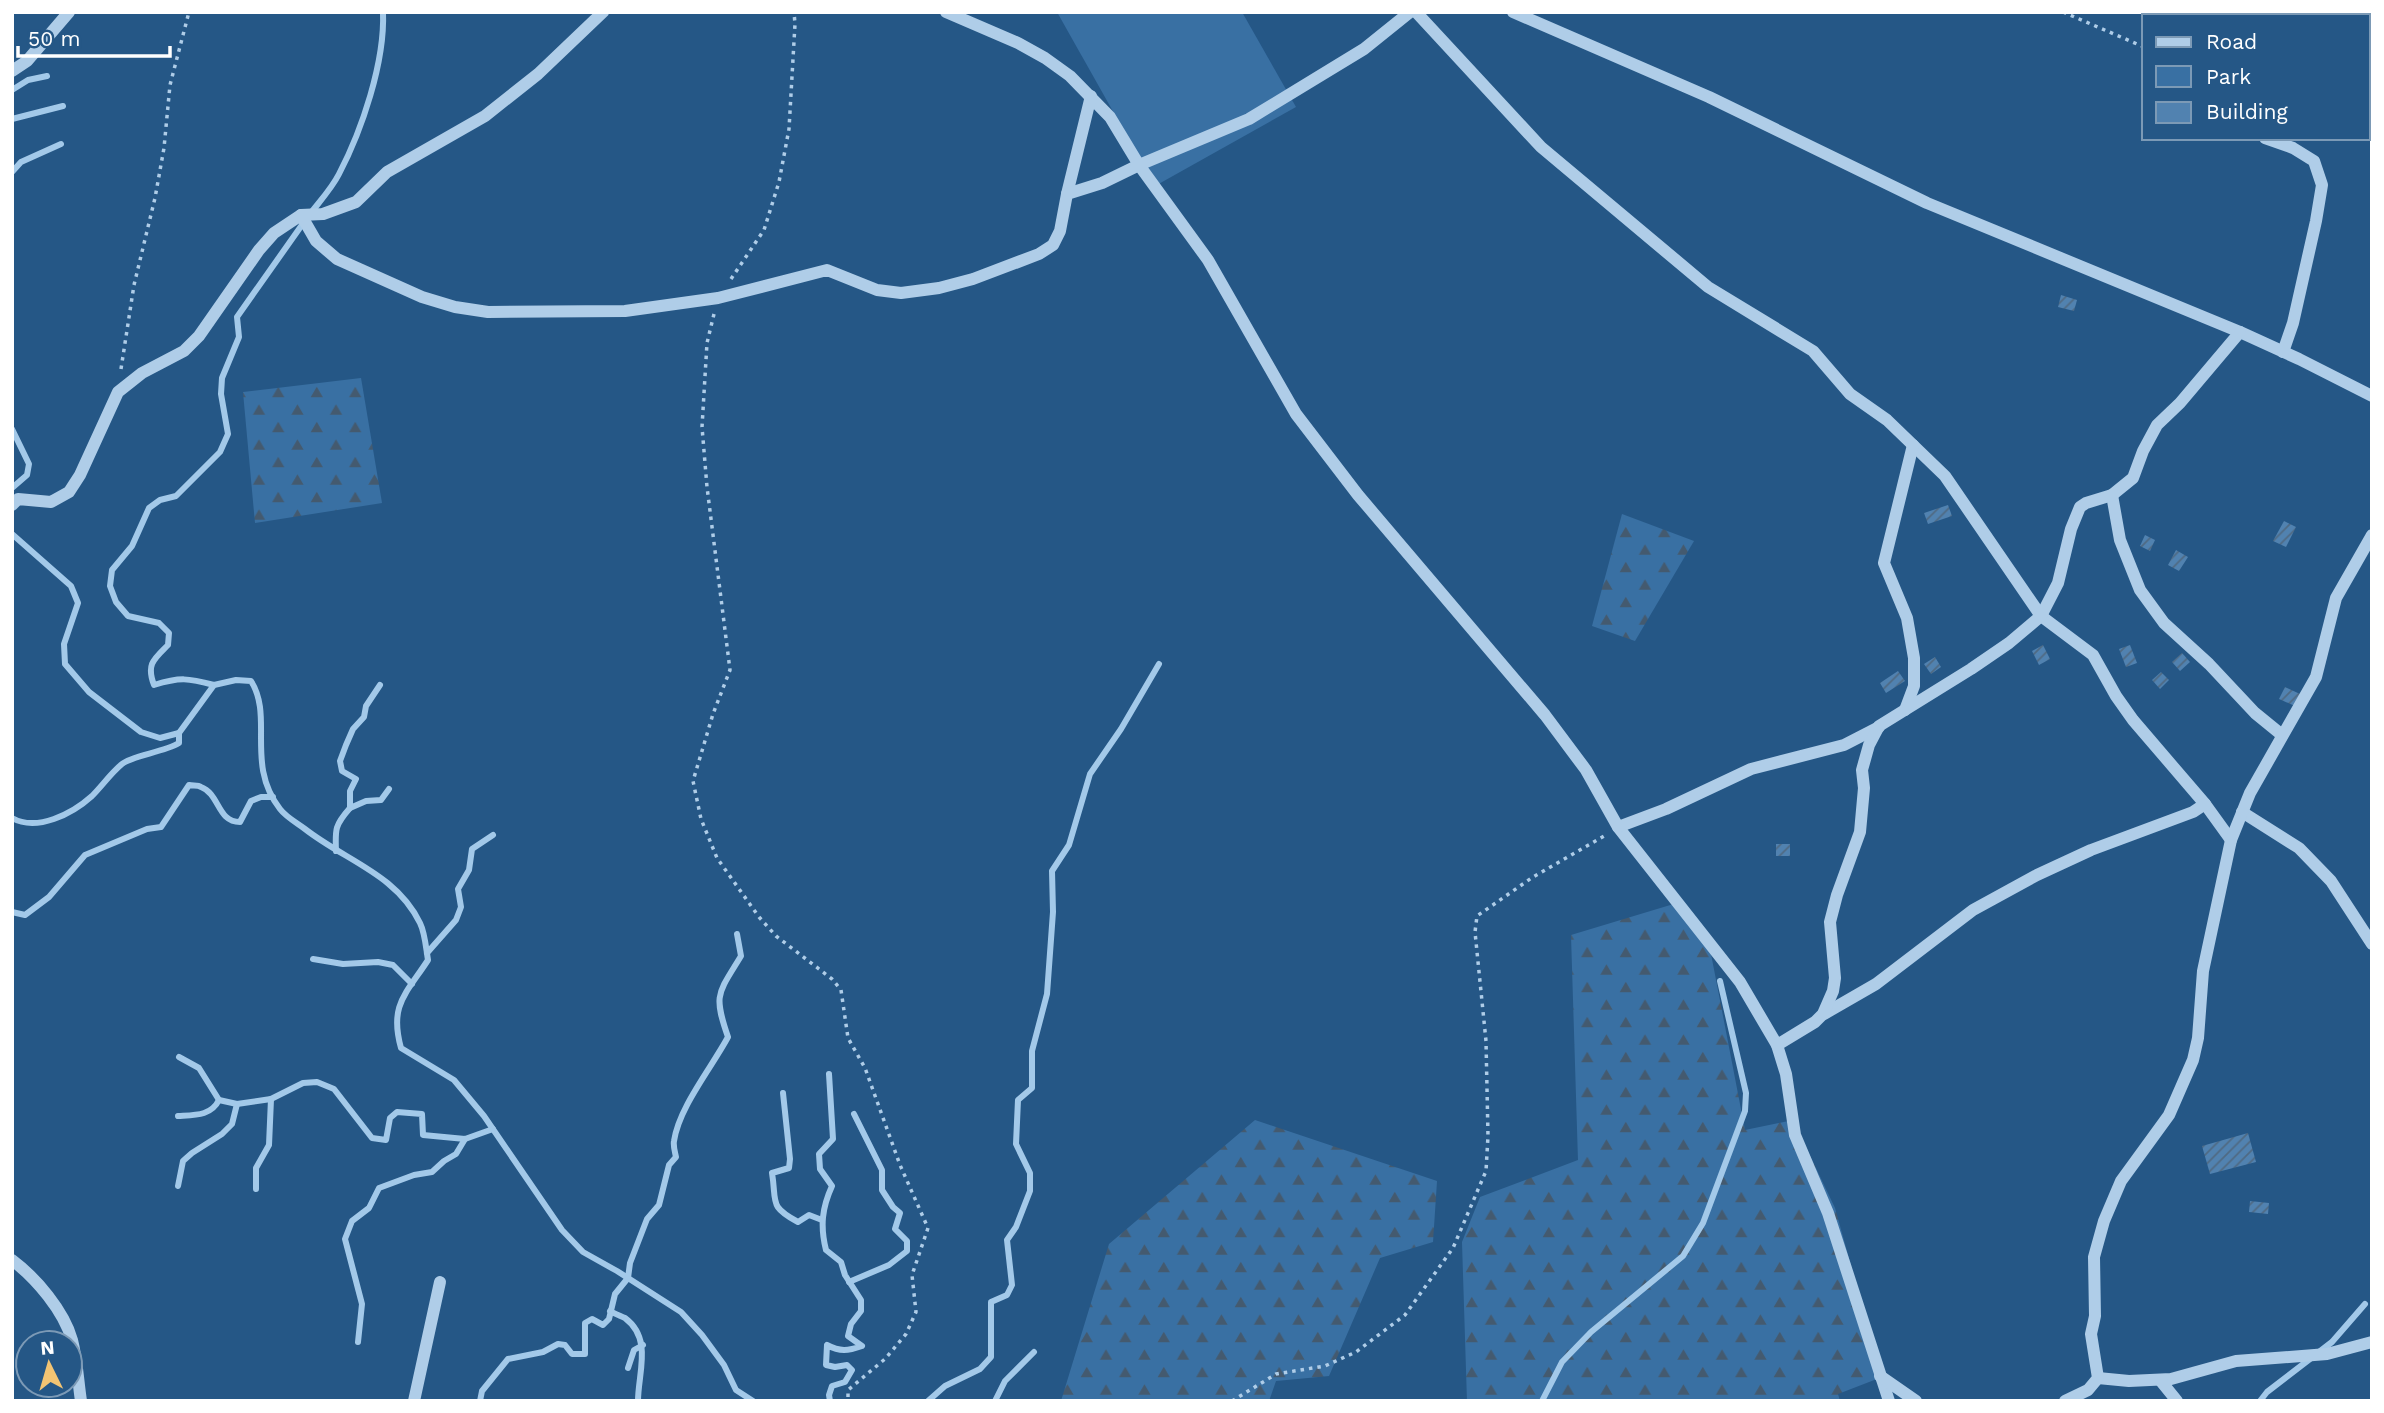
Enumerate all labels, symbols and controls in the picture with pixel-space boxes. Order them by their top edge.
scale bar [18,14,170,58]
legend [2142,14,2370,140]
text: 50 m [28,26,80,51]
text: Road [2206,29,2257,54]
text: Park [2206,64,2251,89]
text: Building [2206,99,2288,124]
north arrow [14,1329,84,1399]
text: N [40,1335,56,1360]

